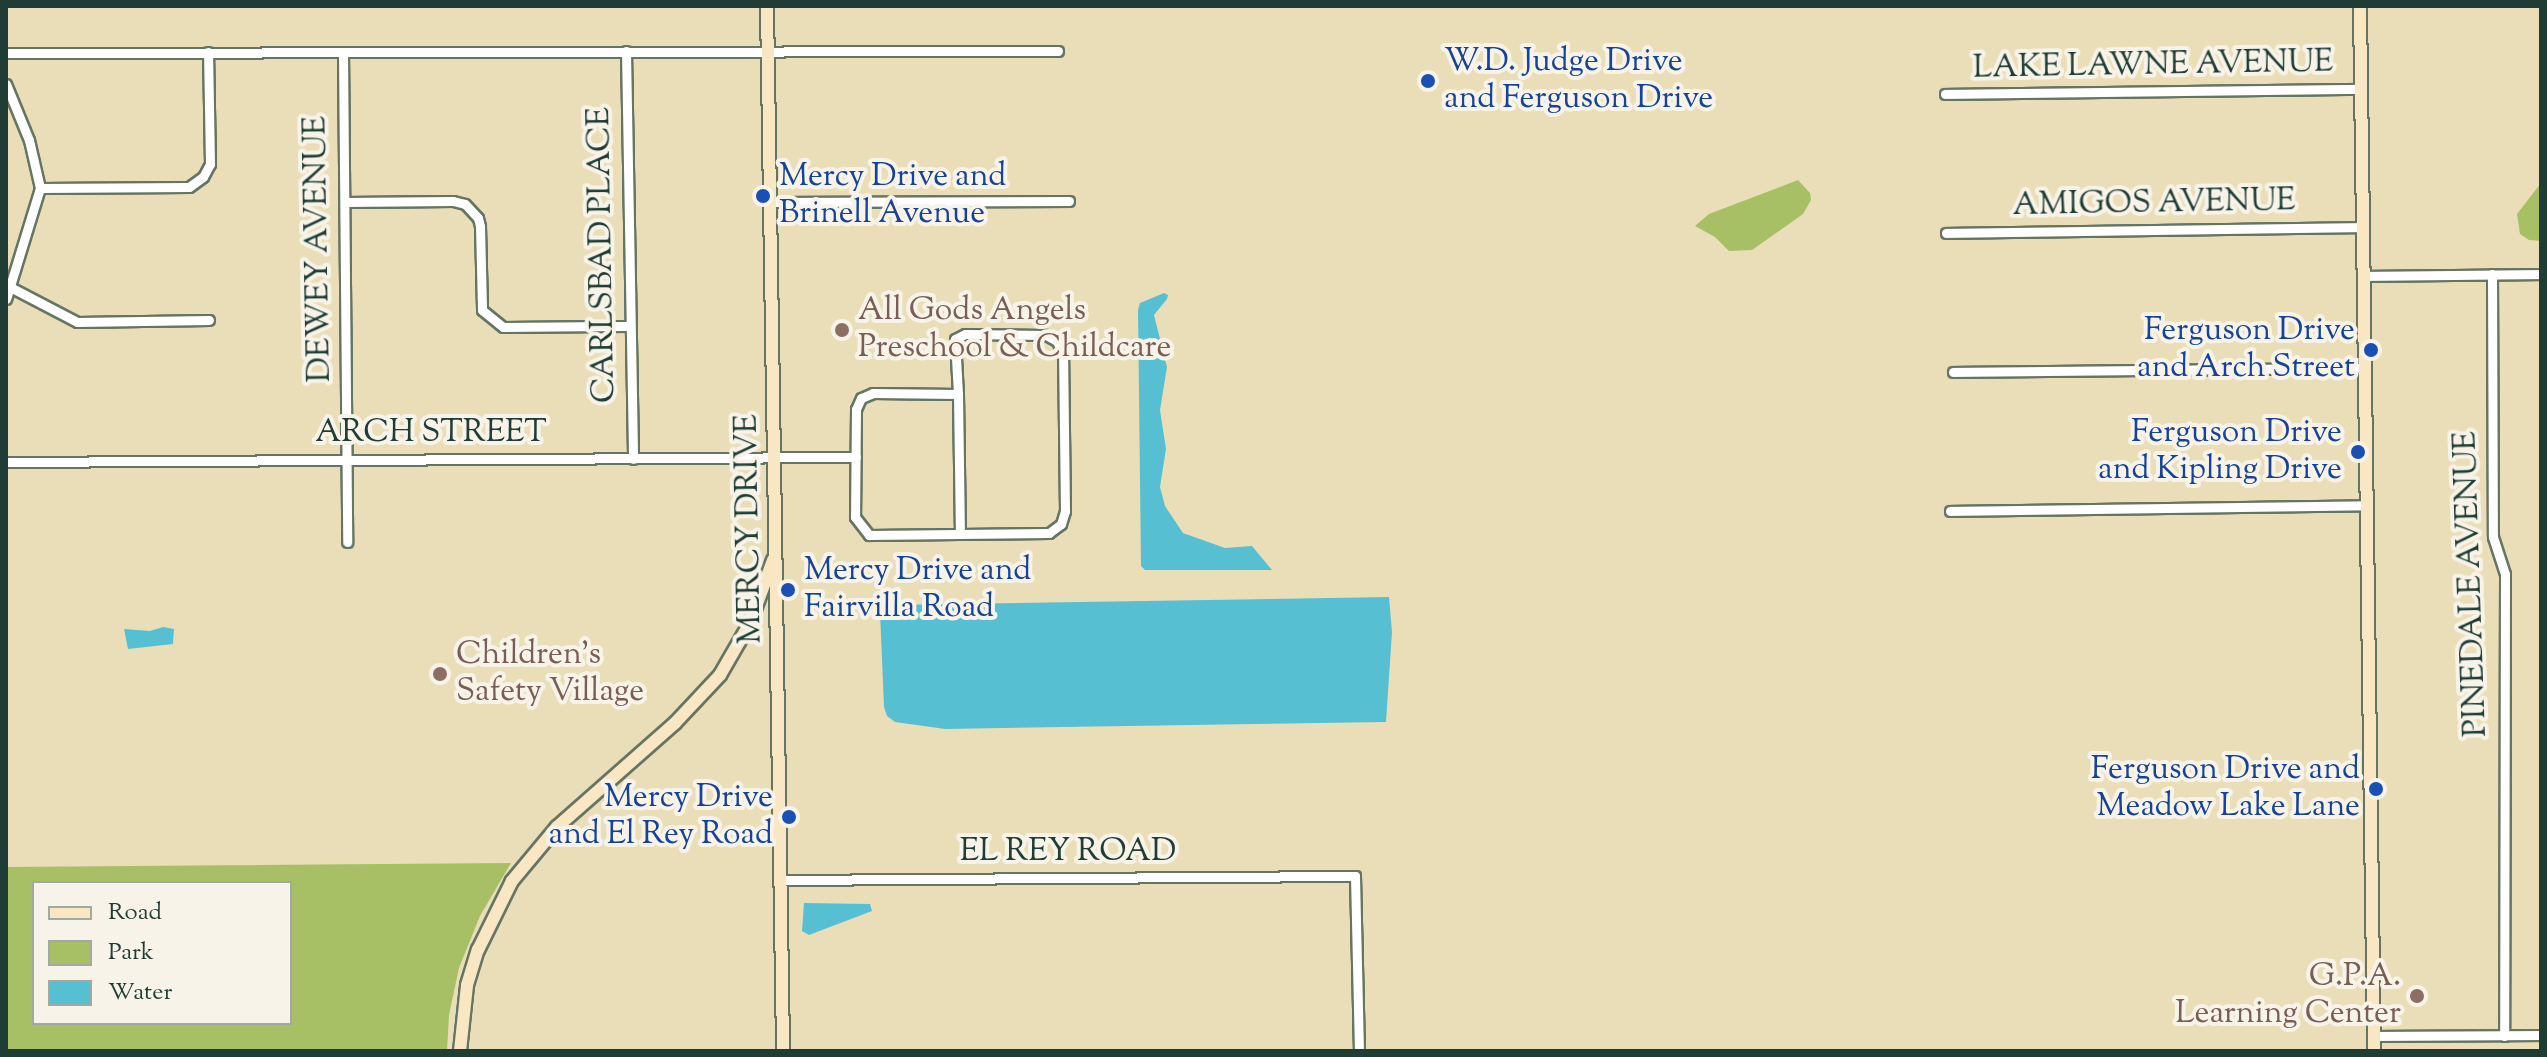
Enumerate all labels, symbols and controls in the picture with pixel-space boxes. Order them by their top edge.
place label: W.D. Judge Drive and Ferguson Drive [1444,44,1713,119]
street label: LAKE LAWNE AVENUE [1973,44,2333,88]
marker: W.D. Judge Drive and Ferguson Drive [1419,72,1437,90]
street label: CARLSBAD PLACE [581,107,625,403]
street label: DEWEY AVENUE [297,115,341,383]
place label: Mercy Drive and Brinell Avenue [779,159,1006,234]
street label: AMIGOS AVENUE [2012,182,2296,226]
marker: Mercy Drive and Brinell Avenue [754,187,772,205]
place label: All Gods Angels Preschool & Childcare [858,293,1171,368]
place label: Ferguson Drive and Arch Street [2137,313,2355,388]
marker: All Gods Angels Preschool & Childcare [833,321,851,339]
marker: Ferguson Drive and Arch Street [2362,341,2380,359]
street label: ARCH STREET [315,414,547,452]
street label: MERCY DRIVE [729,414,771,644]
place label: Ferguson Drive and Kipling Drive [2098,415,2342,490]
street label: PINEDALE AVENUE [2447,430,2497,738]
marker: Ferguson Drive and Kipling Drive [2349,443,2367,461]
place label: Mercy Drive and Fairvilla Road [804,553,1031,628]
marker: Mercy Drive and Fairvilla Road [779,581,797,599]
place label: Children's Safety Village [456,637,644,712]
marker: Children's Safety Village [431,665,449,683]
place label: Ferguson Drive and Meadow Lake Lane [2091,752,2360,827]
place label: Mercy Drive and El Rey Road [549,780,773,855]
marker: Ferguson Drive and Meadow Lake Lane [2367,780,2385,798]
marker: Mercy Drive and El Rey Road [780,808,798,826]
street label: EL REY ROAD [960,833,1176,871]
legend [32,881,292,1025]
text: Road [108,896,162,930]
text: Park [108,936,154,970]
place label: G.P.A. Learning Center [2175,959,2401,1034]
text: Water [108,976,172,1010]
marker: G.P.A. Learning Center [2408,987,2426,1005]

